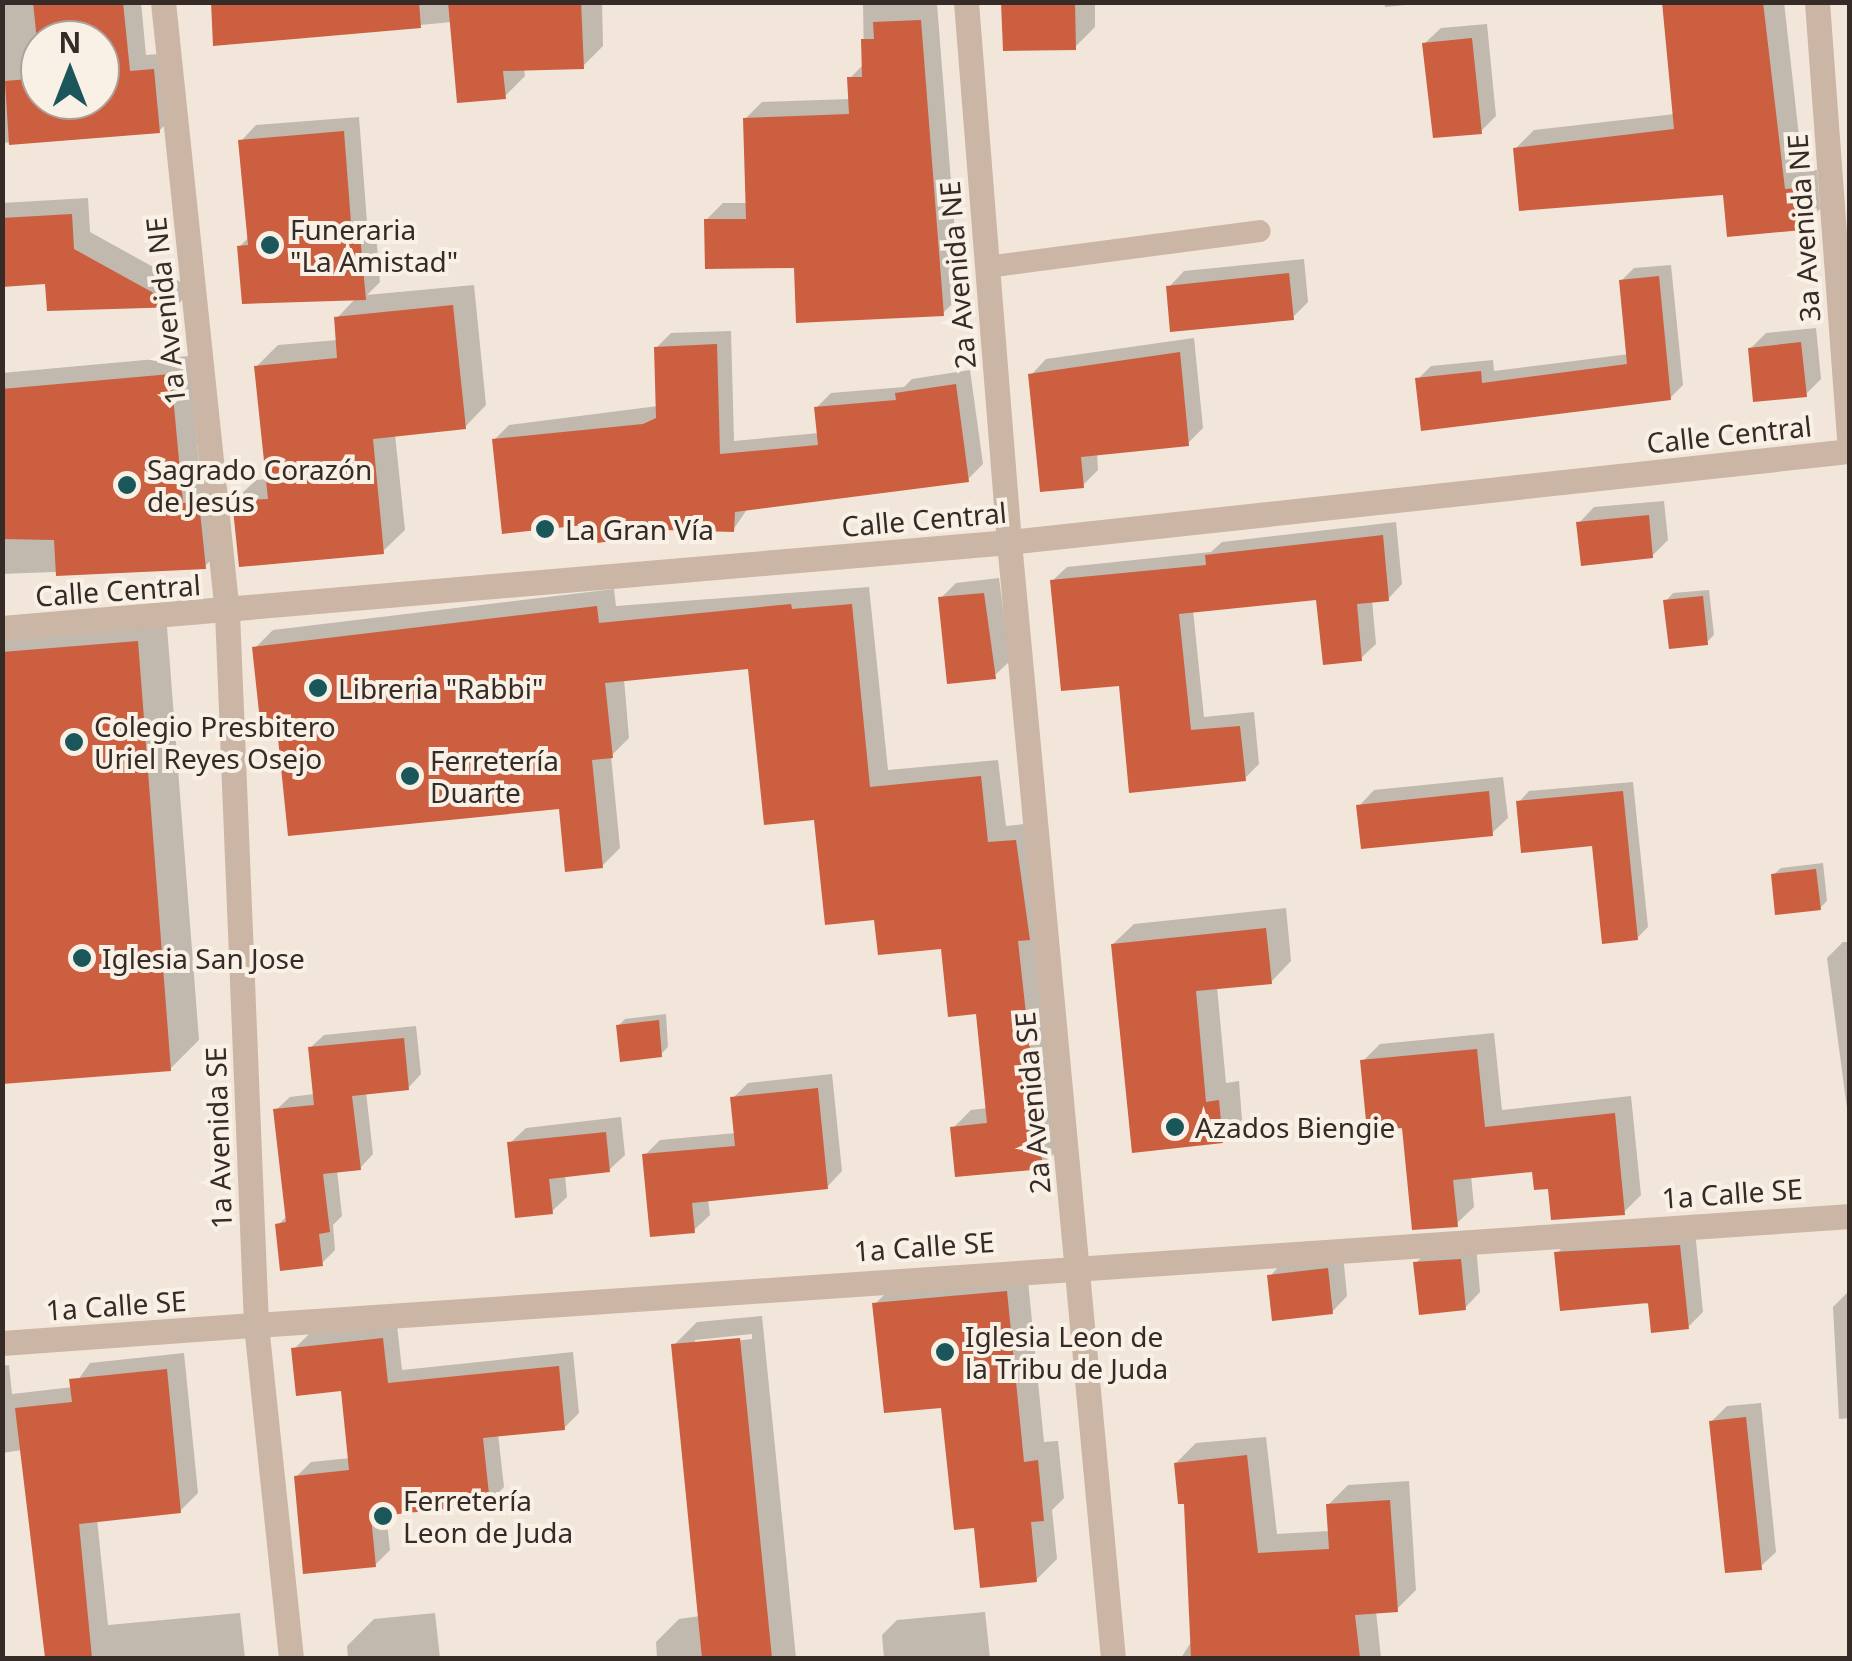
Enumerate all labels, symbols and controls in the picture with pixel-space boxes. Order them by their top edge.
north arrow [20,20,120,120]
text: N [59,23,81,61]
street label: 3a Avenida NE [1780,133,1826,323]
street label: 2a Avenida NE [932,180,982,370]
place label: Funeraria "La Amistad" [290,212,458,278]
street label: 1a Avenida NE [138,216,192,406]
marker: Funeraria "La Amistad" [259,234,281,256]
street label: Calle Central [1645,409,1813,459]
place label: Sagrado Corazón de Jesús [147,452,372,518]
marker: Sagrado Corazón de Jesús [116,474,138,496]
street label: Calle Central [840,495,1008,543]
place label: La Gran Vía [565,512,714,546]
marker: La Gran Vía [534,518,556,540]
street label: Calle Central [34,567,202,613]
place label: Libreria "Rabbi" [338,671,543,705]
marker: Libreria "Rabbi" [307,677,329,699]
place label: Colegio Presbitero Uriel Reyes Osejo [94,709,336,775]
marker: Colegio Presbitero Uriel Reyes Osejo [63,731,85,753]
place label: Ferretería Duarte [430,743,559,809]
marker: Ferretería Duarte [399,765,421,787]
place label: Iglesia San Jose [102,941,305,975]
marker: Iglesia San Jose [71,947,93,969]
street label: 2a Avenida SE [1007,1011,1057,1195]
street label: 1a Avenida SE [198,1046,238,1230]
place label: Azados Biengie [1195,1110,1395,1144]
marker: Azados Biengie [1164,1116,1186,1138]
street label: 1a Calle SE [1661,1171,1803,1215]
street label: 1a Calle SE [853,1224,995,1268]
street label: 1a Calle SE [45,1283,187,1327]
place label: Iglesia Leon de la Tribu de Juda [965,1319,1168,1385]
marker: Iglesia Leon de la Tribu de Juda [934,1341,956,1363]
place label: Ferretería Leon de Juda [403,1483,573,1549]
marker: Ferretería Leon de Juda [372,1505,394,1527]

